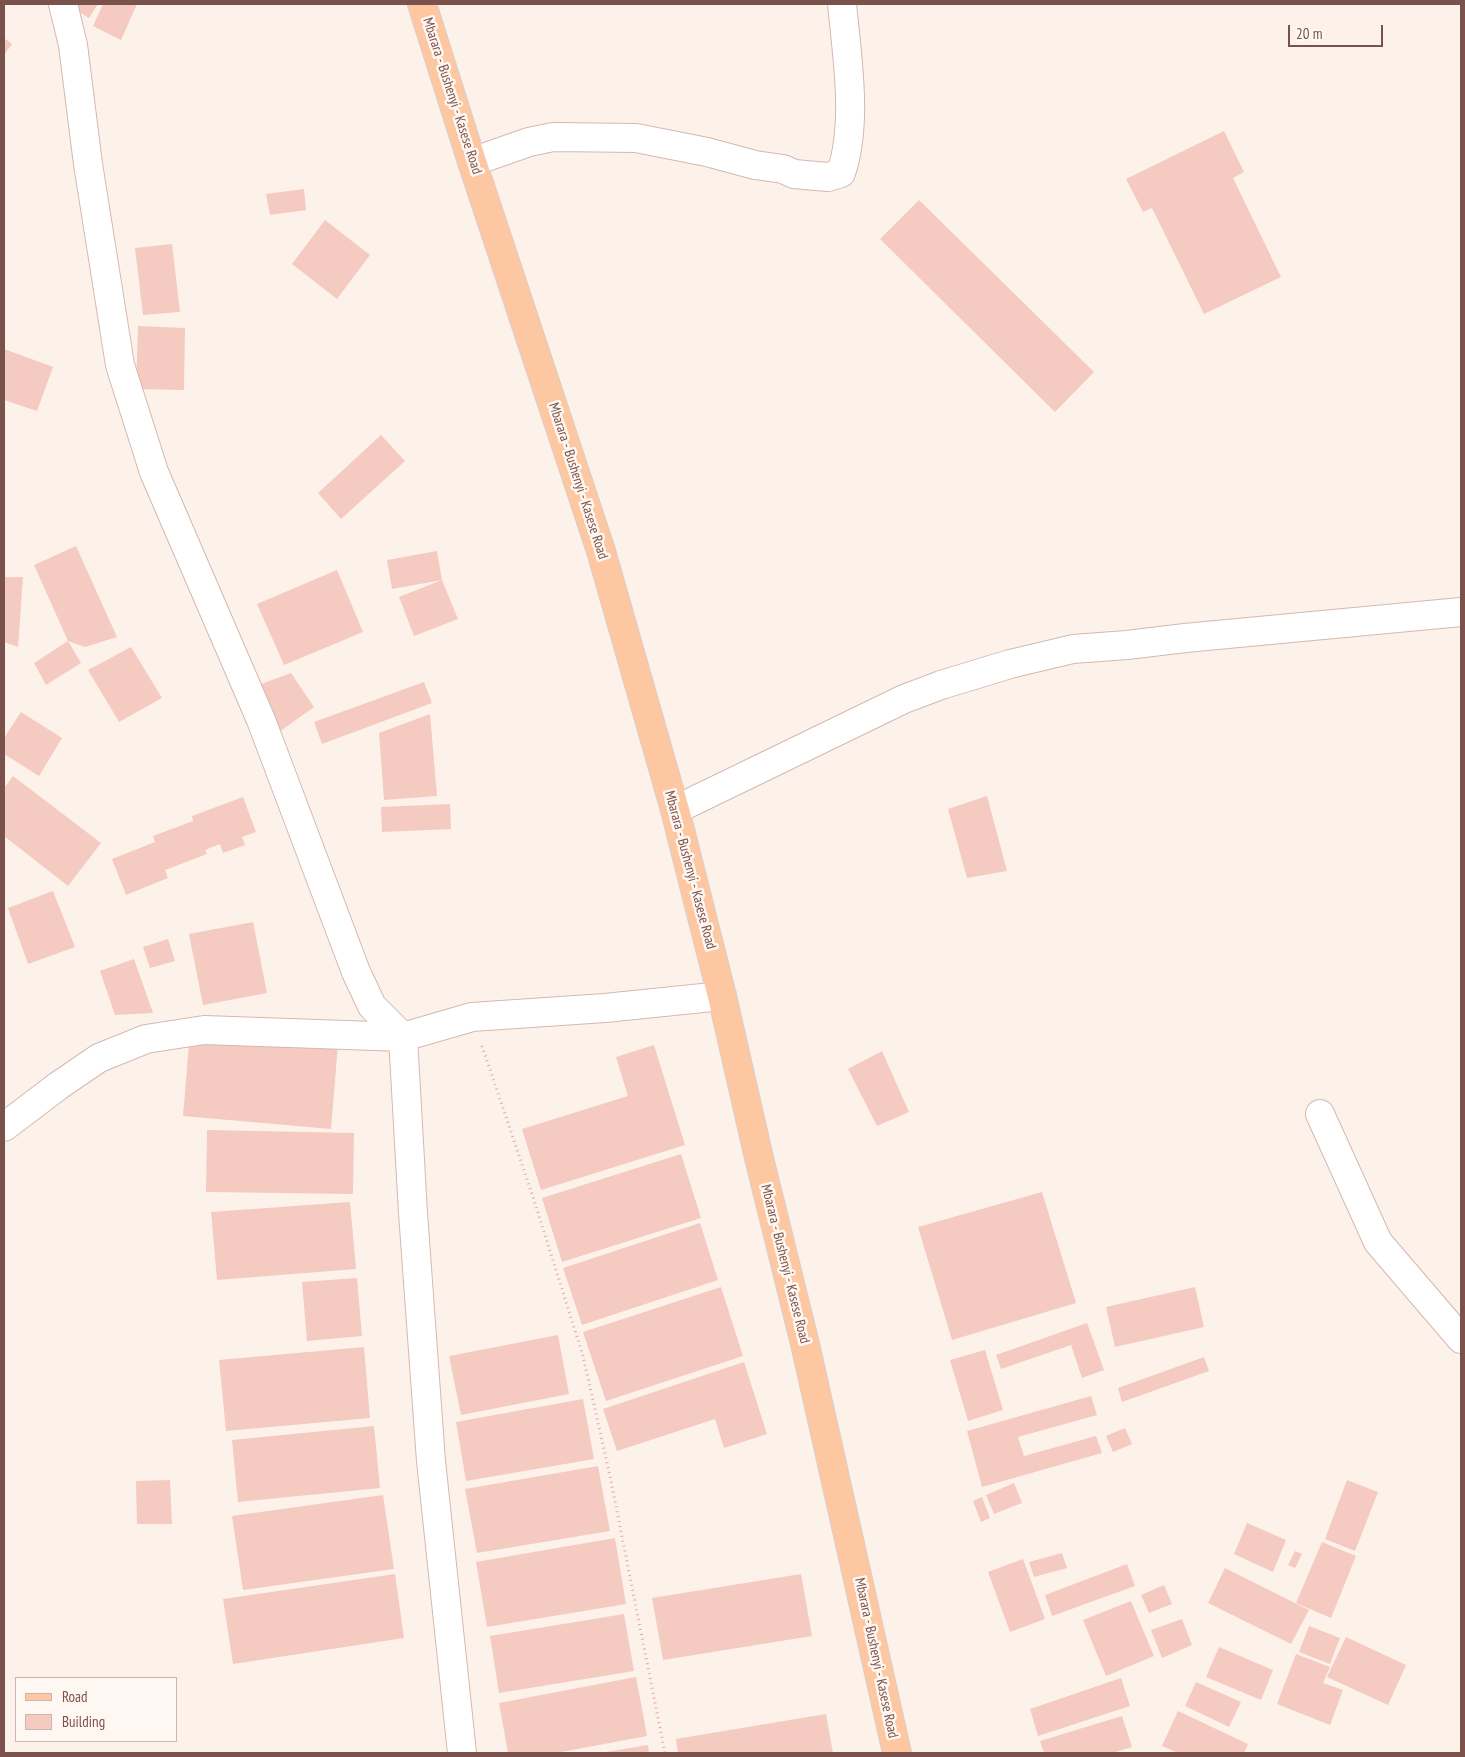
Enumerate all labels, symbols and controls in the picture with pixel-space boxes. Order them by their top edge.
scale bar [1290,15,1385,47]
street label: Mbarara - Bushenyi - Kasese Road [419,16,485,176]
text: 20 m [1296,24,1322,43]
street label: Mbarara - Bushenyi - Kasese Road [545,401,611,561]
street label: Mbarara - Bushenyi - Kasese Road [661,789,719,951]
street label: Mbarara - Bushenyi - Kasese Road [757,1183,813,1345]
street label: Mbarara - Bushenyi - Kasese Road [851,1576,901,1740]
legend [15,1677,178,1742]
text: Road [62,1687,88,1706]
text: Building [62,1712,105,1731]

